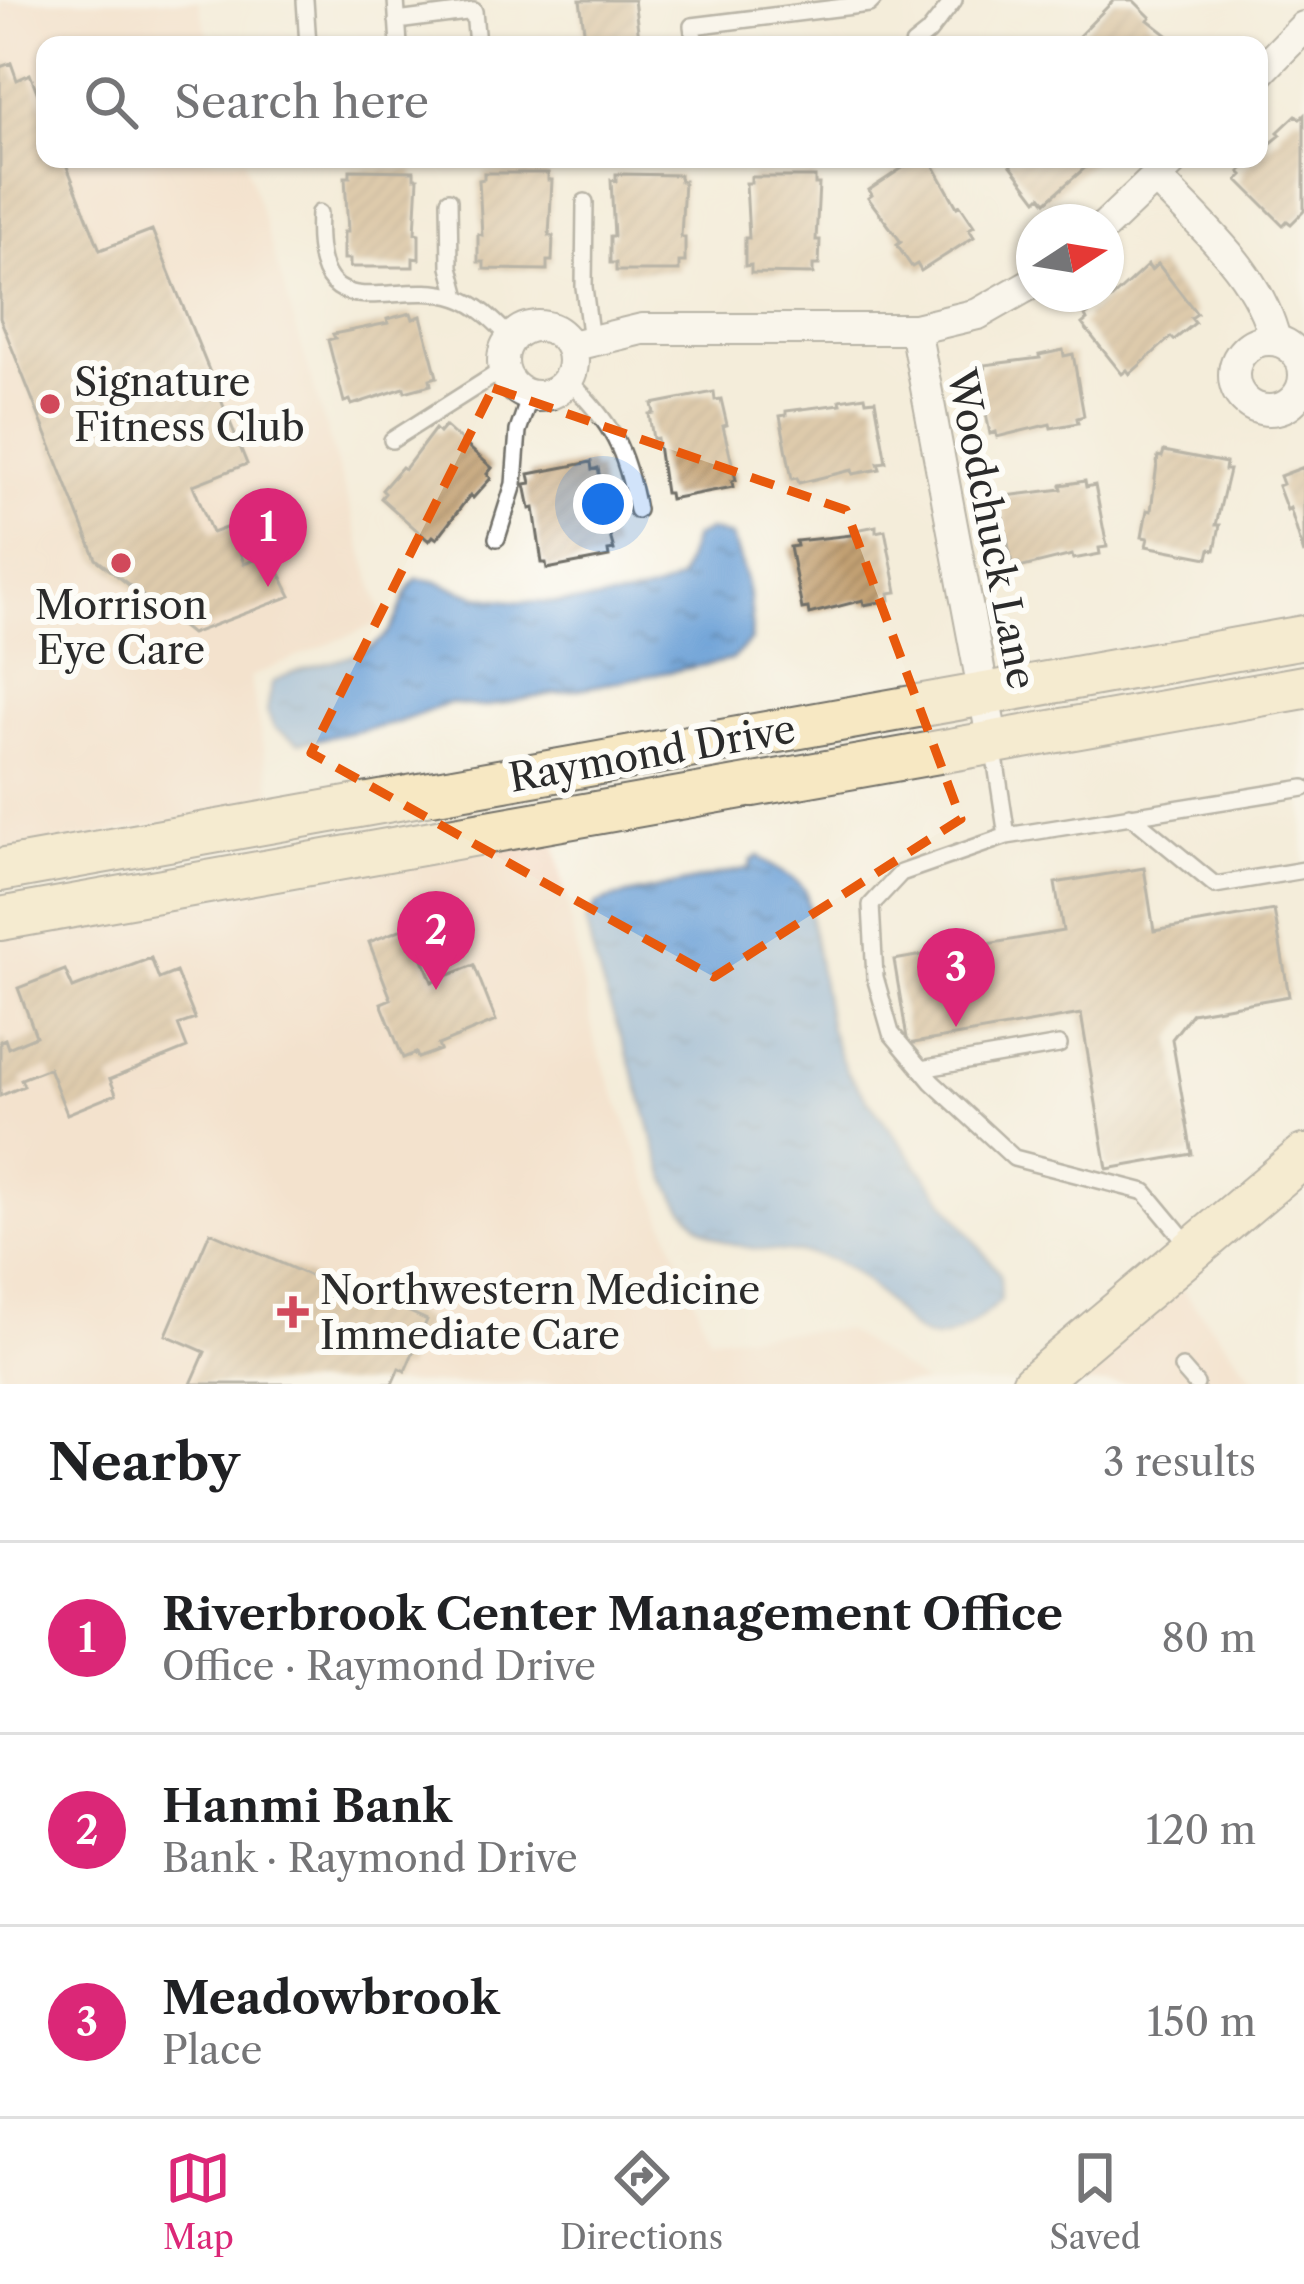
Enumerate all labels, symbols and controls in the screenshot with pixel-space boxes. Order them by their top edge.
search box [36,36,1268,168]
icon: search [78,69,144,135]
text: Search here [174,74,429,130]
north arrow [1016,204,1124,312]
place label: Signature Fitness Club [74,358,305,451]
street label: Woodchuck Lane [937,364,1047,693]
marker: Signature Fitness Club [37,391,63,417]
your location [573,474,633,534]
pin: 1 [229,488,307,587]
marker: Morrison Eye Care [108,550,134,576]
place label: Morrison Eye Care [35,581,207,674]
street label: Raymond Drive [505,704,799,802]
pin: 2 [397,891,475,990]
pin: 3 [917,928,995,1027]
place label: Northwestern Medicine Immediate Care [320,1266,760,1359]
marker: Northwestern Medicine Immediate Care [277,1296,309,1328]
text: Nearby [48,1431,240,1493]
text: 3 results [1103,1438,1256,1486]
text: Riverbrook Center Management Office [162,1586,1063,1642]
text: 1 [78,1614,96,1662]
text: 80 m [1161,1614,1256,1662]
text: Office · Raymond Drive [162,1642,596,1690]
text: Hanmi Bank [162,1778,452,1834]
text: 2 [75,1806,99,1854]
text: 120 m [1146,1806,1256,1854]
text: Bank · Raymond Drive [162,1834,578,1882]
text: Meadowbrook [162,1970,500,2026]
text: 3 [76,1998,98,2046]
text: 150 m [1147,1998,1256,2046]
text: Place [162,2026,262,2074]
tab: Map [163,2145,234,2258]
tab: Directions [560,2145,723,2258]
tab: Saved [1049,2145,1141,2258]

